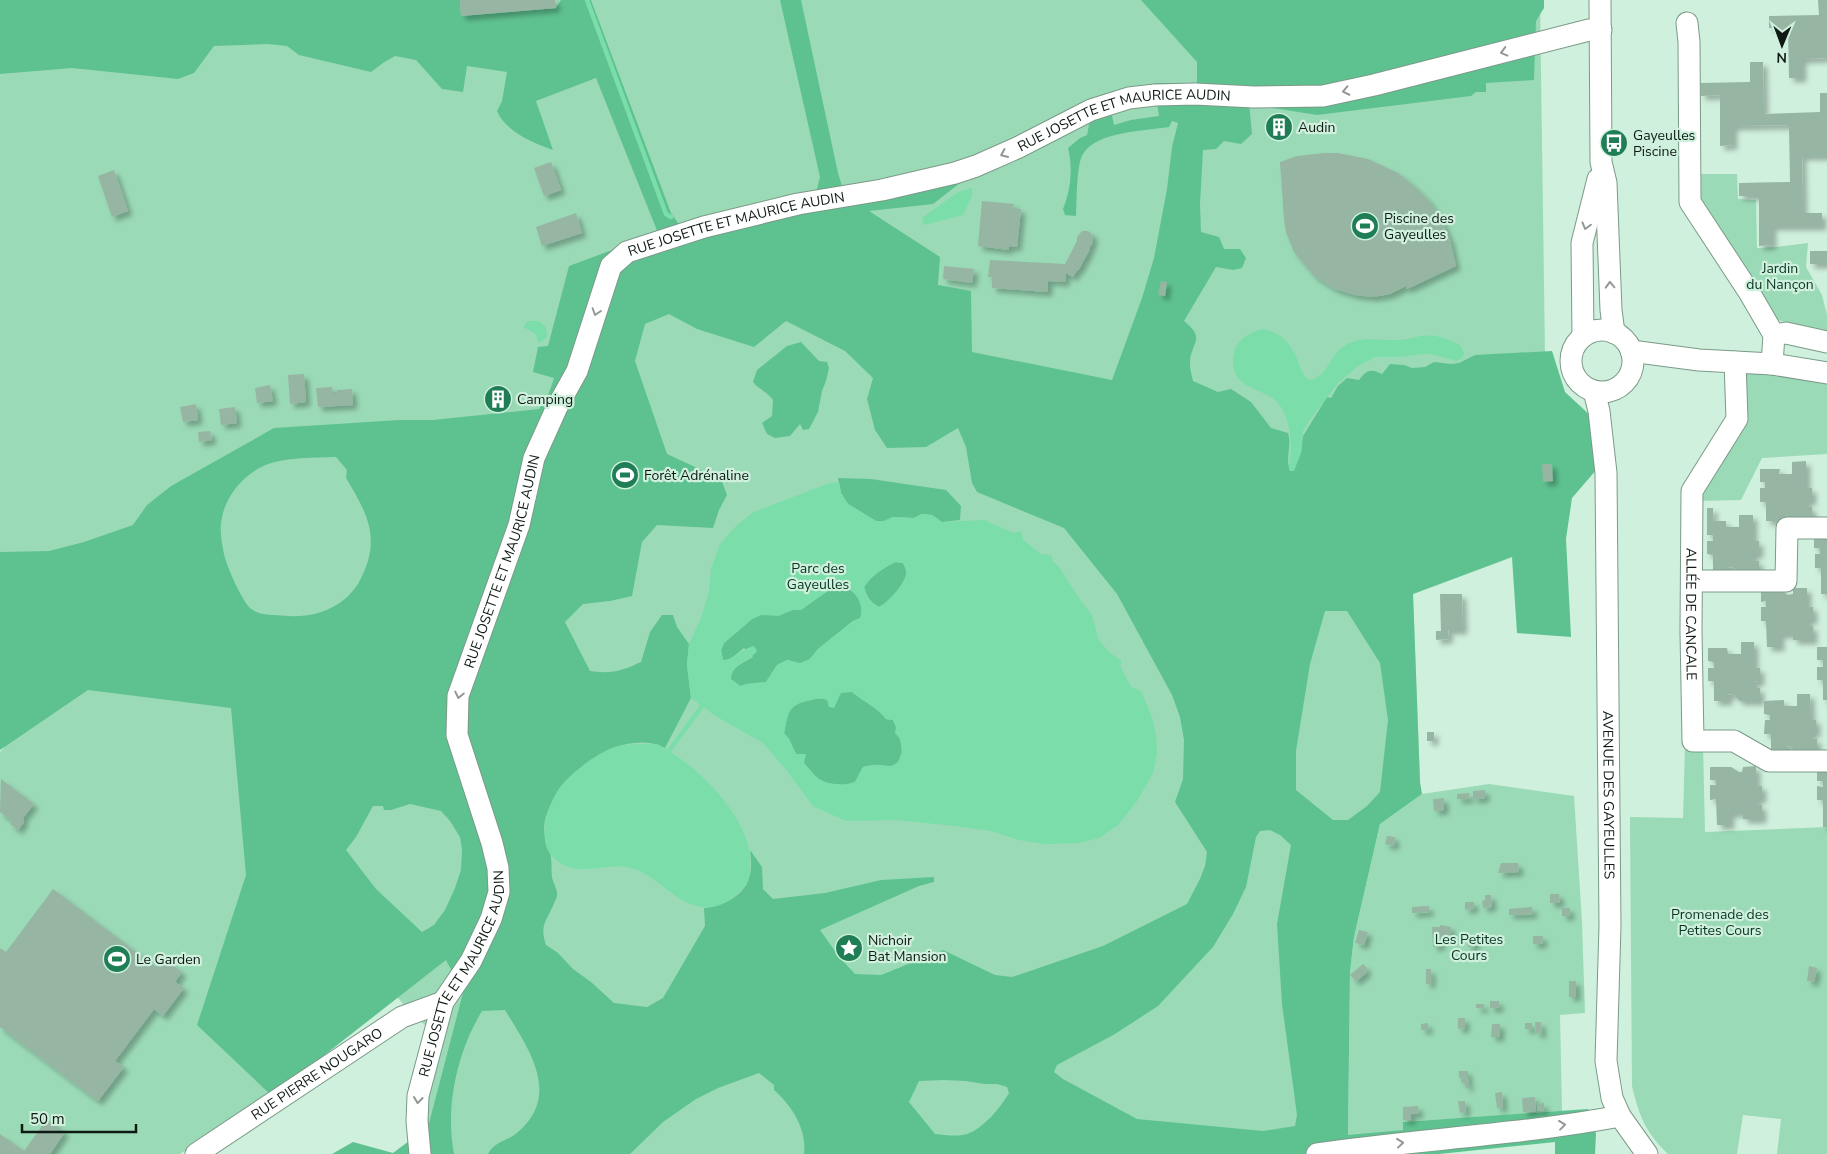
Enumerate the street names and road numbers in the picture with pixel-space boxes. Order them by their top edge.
street label: RUE JOSETTE ET MAURICE AUDIN [1014,84,1231,156]
street label: RUE JOSETTE ET MAURICE AUDIN [625,187,846,261]
street label: RUE JOSETTE ET MAURICE AUDIN [459,453,544,671]
street label: ALLÉE DE CANCALE [1681,548,1701,680]
street label: AVENUE DES GAYEULLES [1599,711,1619,880]
street label: RUE JOSETTE ET MAURICE AUDIN [414,870,509,1079]
street label: RUE PIERRE NOUGARO [247,1023,386,1124]

